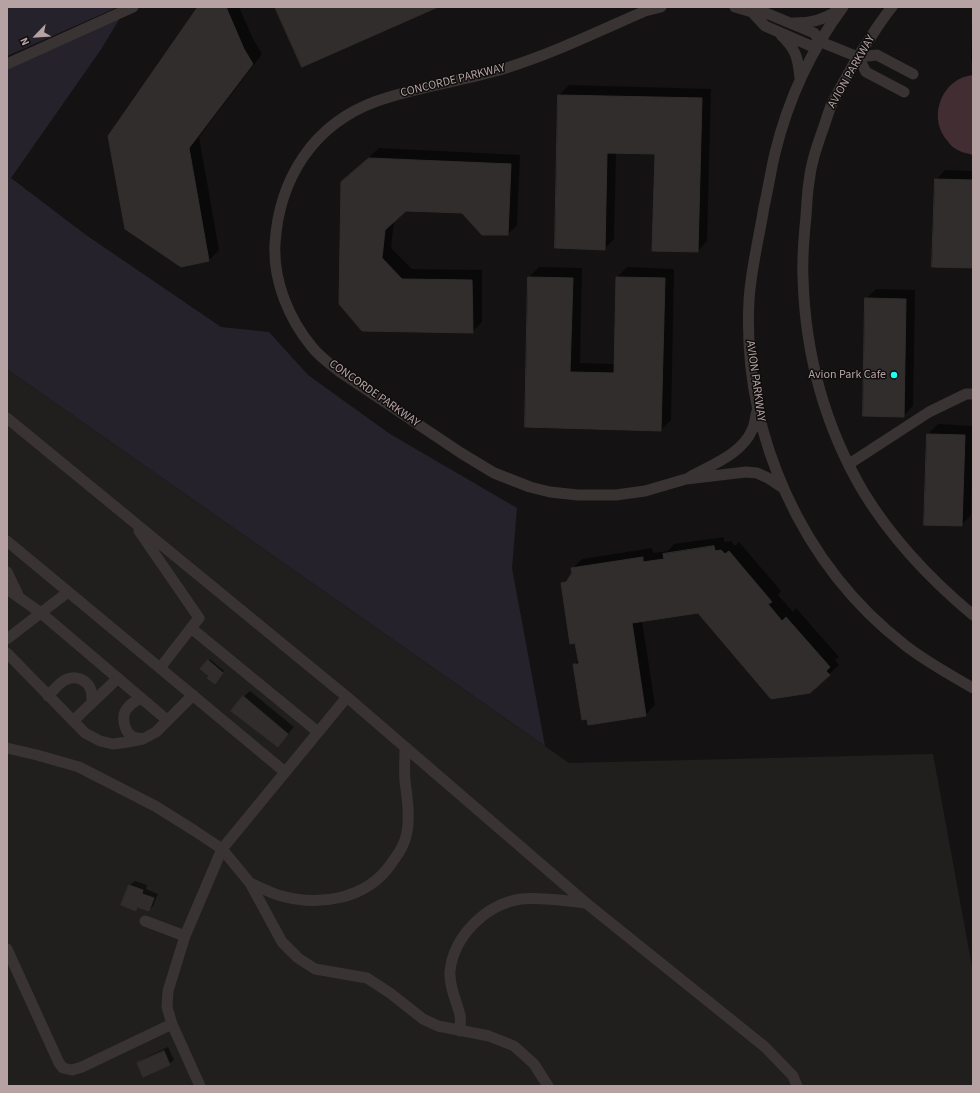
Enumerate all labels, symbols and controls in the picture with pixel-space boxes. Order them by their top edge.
north arrow [16,16,56,56]
street label: AVION PARKWAY [825,33,879,111]
text: N [16,35,33,48]
street label: CONCORDE PARKWAY [399,61,507,101]
street label: AVION PARKWAY [742,340,768,422]
street label: CONCORDE PARKWAY [326,357,422,431]
place label: Avion Park Cafe [808,368,886,382]
marker: Avion Park Cafe [889,370,899,380]

